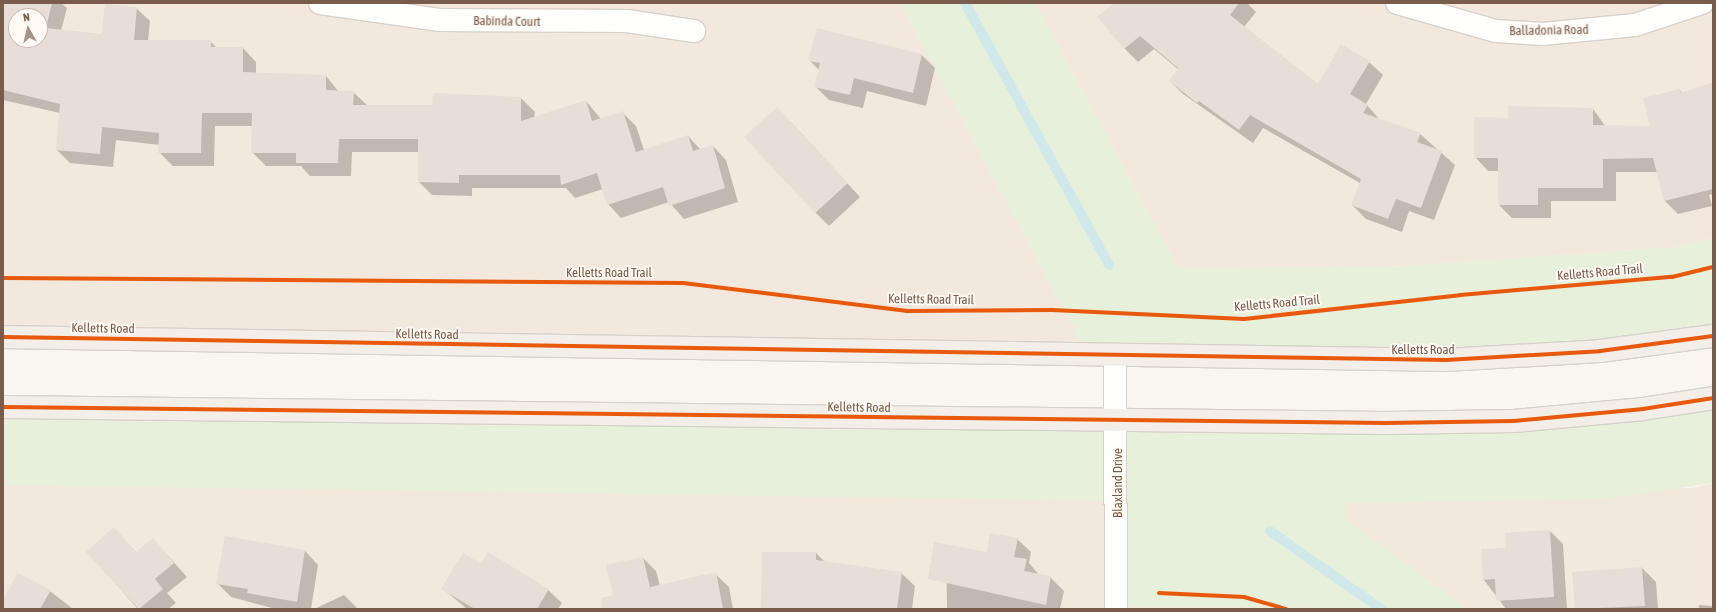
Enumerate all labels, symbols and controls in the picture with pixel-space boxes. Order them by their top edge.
north arrow [8,8,48,48]
text: N [22,11,31,24]
street label: Babinda Court [473,14,541,30]
street label: Balladonia Road [1509,23,1589,39]
street label: Kelletts Road Trail [1556,261,1644,285]
street label: Kelletts Road Trail [566,265,652,281]
street label: Kelletts Road Trail [888,291,974,309]
street label: Kelletts Road Trail [1233,292,1321,316]
street label: Kelletts Road [71,321,135,337]
street label: Kelletts Road [395,327,459,343]
street label: Kelletts Road [1391,342,1455,358]
street label: Kelletts Road [827,400,891,416]
street label: Blaxland Drive [1110,448,1126,518]

